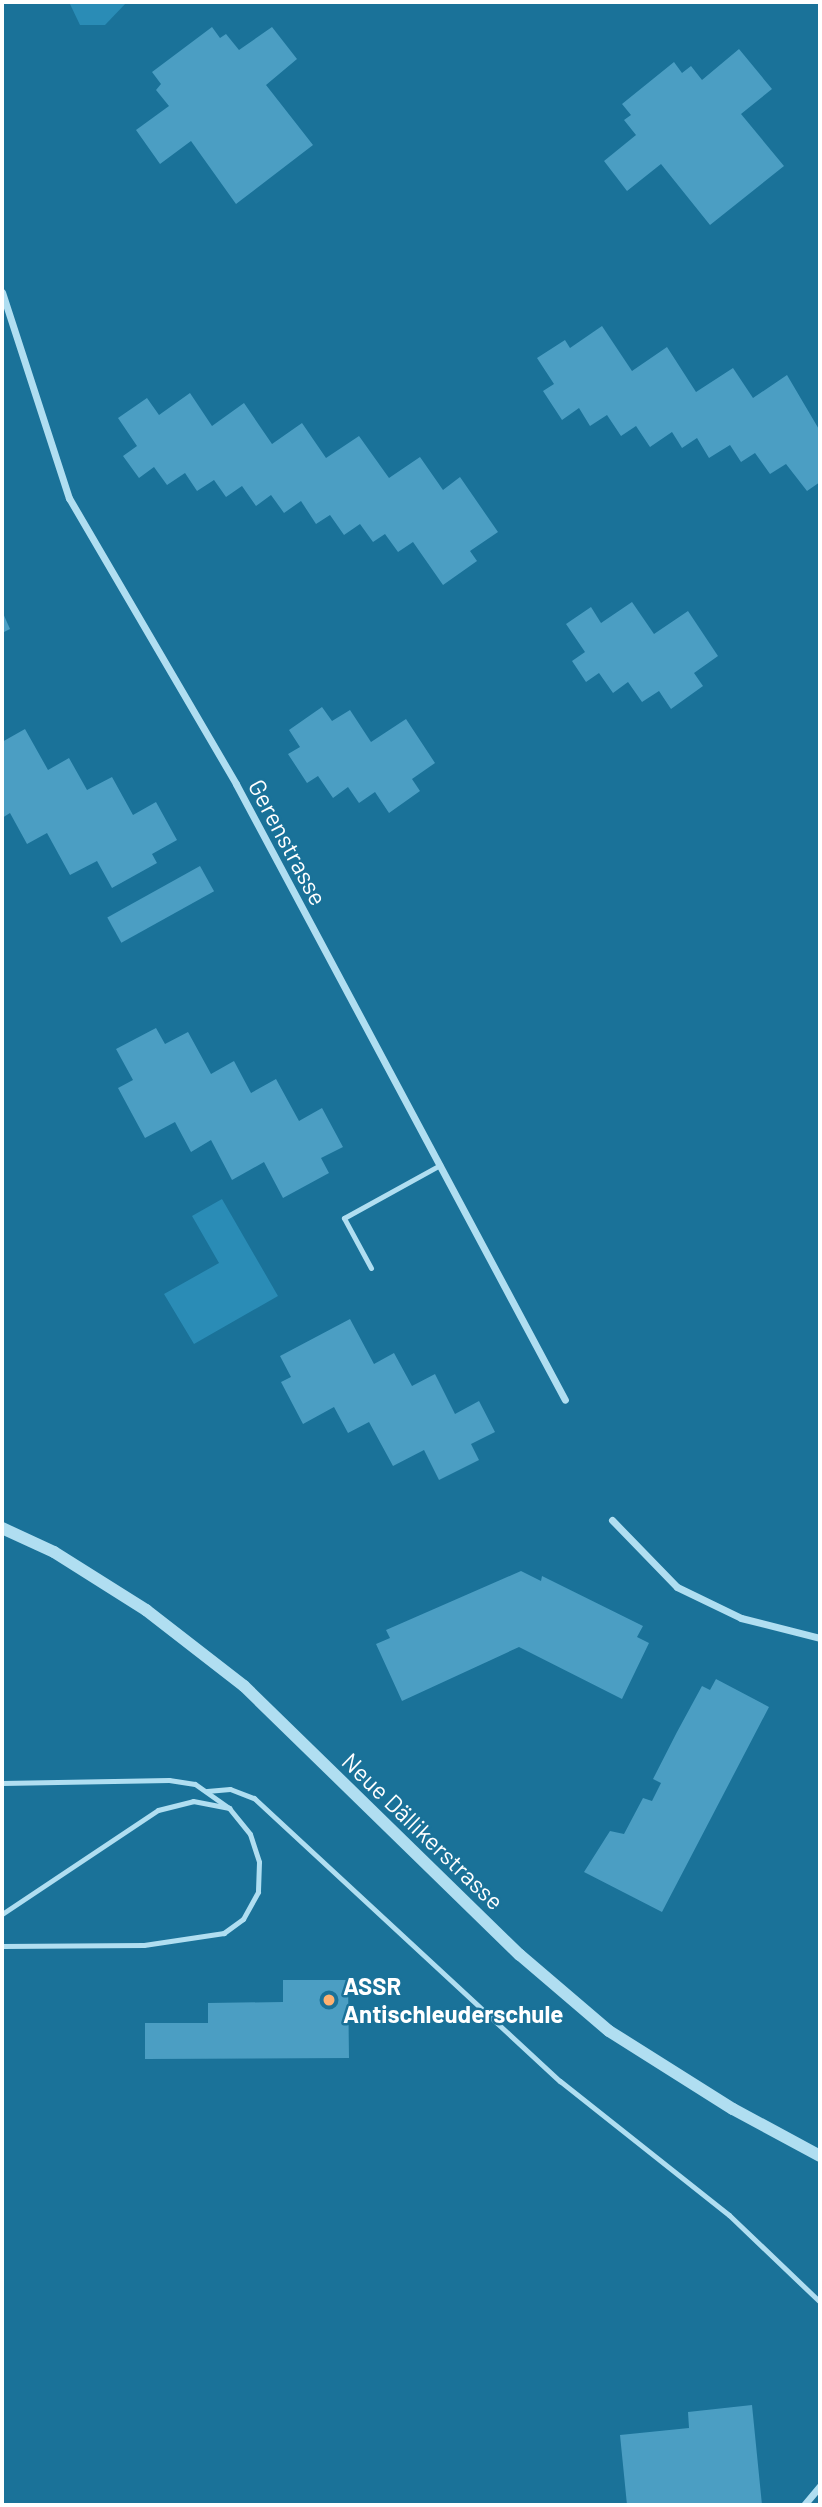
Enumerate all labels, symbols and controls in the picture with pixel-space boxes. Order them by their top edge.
street label: Gerenstrasse [243,774,333,910]
street label: Neue Dällikerstrasse [336,1747,510,1915]
place label: ASSR Antischleuderschule [343,1972,563,2028]
marker: ASSR Antischleuderschule [321,1992,337,2008]

